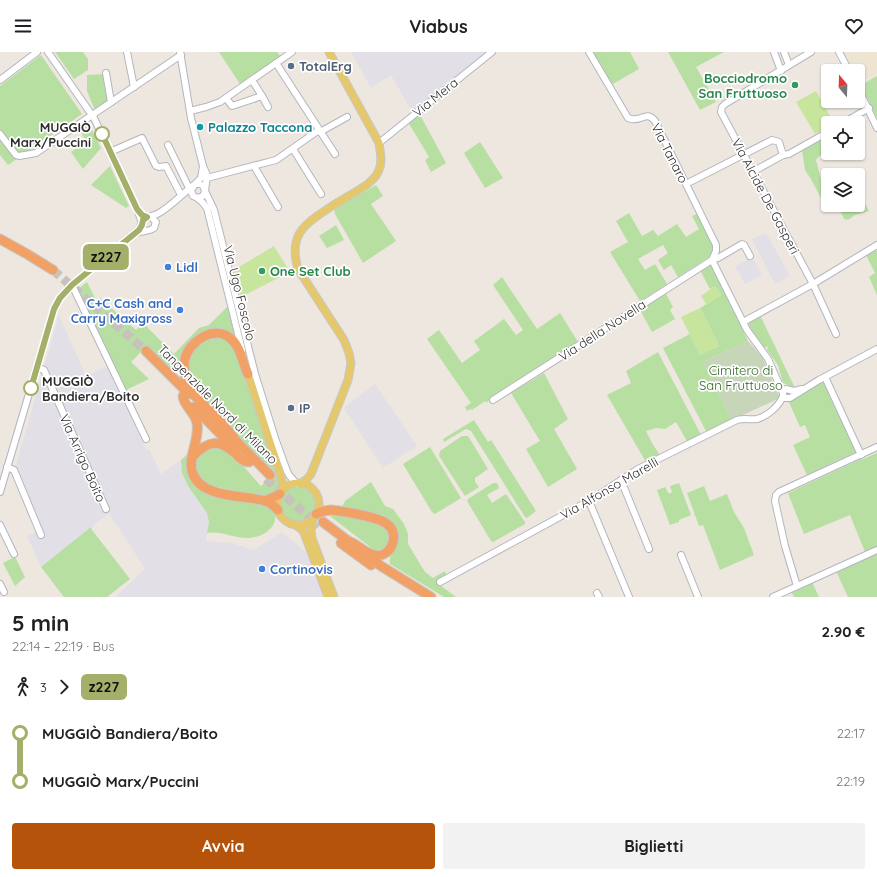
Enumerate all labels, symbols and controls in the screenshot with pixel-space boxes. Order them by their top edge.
icon: menu [12,15,34,37]
text: Viabus [409,15,468,38]
icon: heart [843,15,865,37]
place label: TotalErg [299,58,352,74]
marker: TotalErg [286,61,296,71]
north arrow [821,64,865,108]
map controls [821,64,865,212]
place label: Bocciodromo San Fruttuoso [698,70,787,101]
street label: Via Mera [409,74,461,120]
marker: Bocciodromo San Fruttuoso [790,80,800,90]
button: locate [821,116,865,160]
place label: MUGGIÒ Marx/Puccini [10,119,91,150]
place label: Palazzo Taccona [208,119,312,135]
street label: Via Tanaro [648,120,692,186]
marker: Palazzo Taccona [195,122,205,132]
marker: MUGGIÒ Marx/Puccini [94,126,110,142]
street label: Via Alcide De Gasperi [729,135,803,257]
button: layers [821,168,865,212]
line badge: z227 [78,244,134,270]
street label: Via Ugo Foscolo [220,244,260,343]
text: z227 [91,248,121,266]
place label: Lidl [176,259,198,275]
marker: Lidl [163,262,173,272]
place label: One Set Club [270,263,351,279]
marker: One Set Club [257,266,267,276]
place label: C+C Cash and Carry Maxigross [71,295,172,326]
street label: Via della Novella [555,296,649,364]
marker: C+C Cash and Carry Maxigross [175,305,185,315]
street label: Tangenziale Nord di Milano [155,341,281,467]
park label: Cimitero di San Fruttuoso [699,362,783,393]
place label: MUGGIÒ Bandiera/Boito [42,373,139,404]
marker: MUGGIÒ Bandiera/Boito [23,380,39,396]
place label: IP [299,400,311,416]
marker: IP [286,403,296,413]
street label: Via Arrigo Boito [56,412,110,505]
street label: Via Alfonso Marelli [557,453,661,523]
place label: Cortinovis [270,561,333,577]
marker: Cortinovis [257,564,267,574]
text: 5 min [12,609,69,637]
text: 2.90 € [821,622,865,641]
text: 22:14 – 22:19 · Bus [12,638,115,654]
icon: walk [12,676,34,698]
icon: forward [53,676,75,698]
text: z227 [89,678,119,696]
text: 3 [40,679,47,695]
text: MUGGIÒ Bandiera/Boito [42,724,218,743]
text: 22:17 [837,725,865,741]
text: MUGGIÒ Marx/Puccini [42,772,199,791]
text: 22:19 [836,773,865,789]
button: Avvia [12,823,435,869]
button: Biglietti [443,823,865,869]

